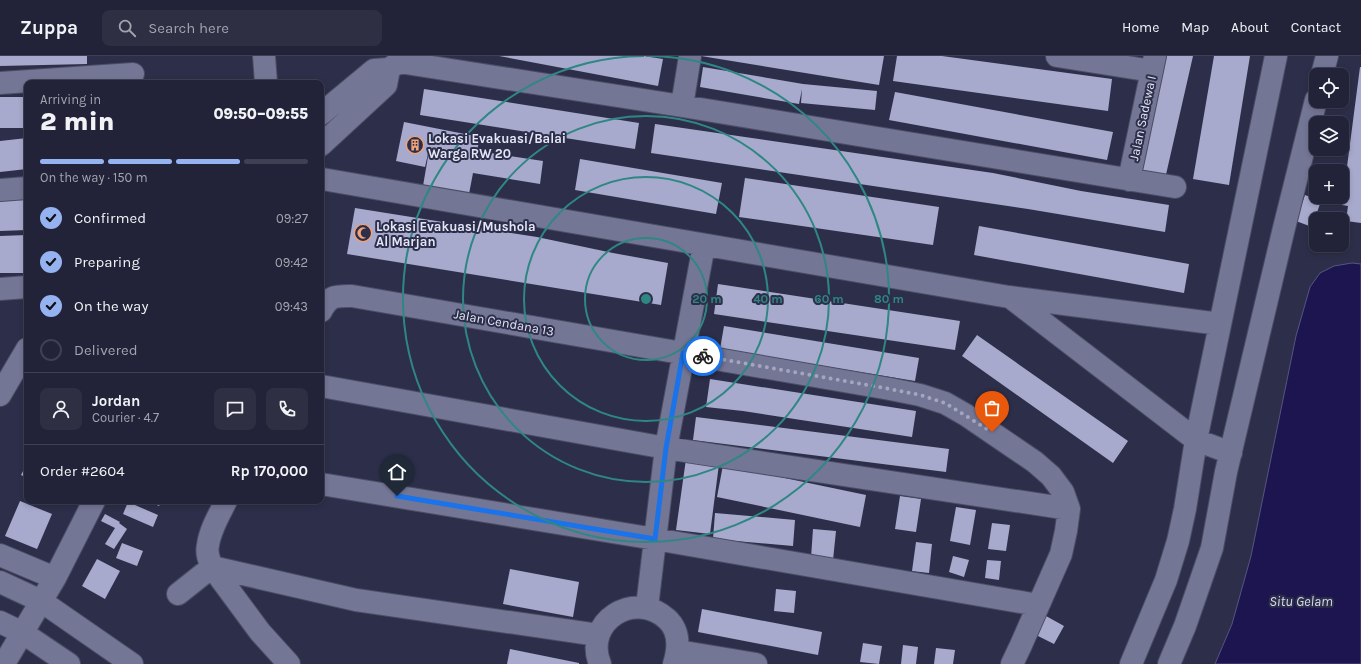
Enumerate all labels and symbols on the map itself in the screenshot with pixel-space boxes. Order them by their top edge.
street label: Jalan Sadewa I [1126,74,1159,162]
place label: Lokasi Evakuasi/Balai Warga RW 20 [428,131,566,161]
building icon: Lokasi Evakuasi/Balai Warga RW 20 [405,135,425,155]
place label: Lokasi Evakuasi/Mushola Al Marjan [376,219,536,249]
mosque icon: Lokasi Evakuasi/Mushola Al Marjan [353,223,373,243]
centre of rings [639,292,653,306]
text: 20 m [692,292,722,306]
text: 40 m [753,292,783,306]
text: 60 m [814,292,844,306]
text: 80 m [874,292,904,306]
street label: Jalan Cendana 13 [453,306,555,339]
courier [683,336,723,376]
pin [975,391,1009,432]
pin [380,455,414,496]
water label: Situ Gelam [1269,593,1333,610]

